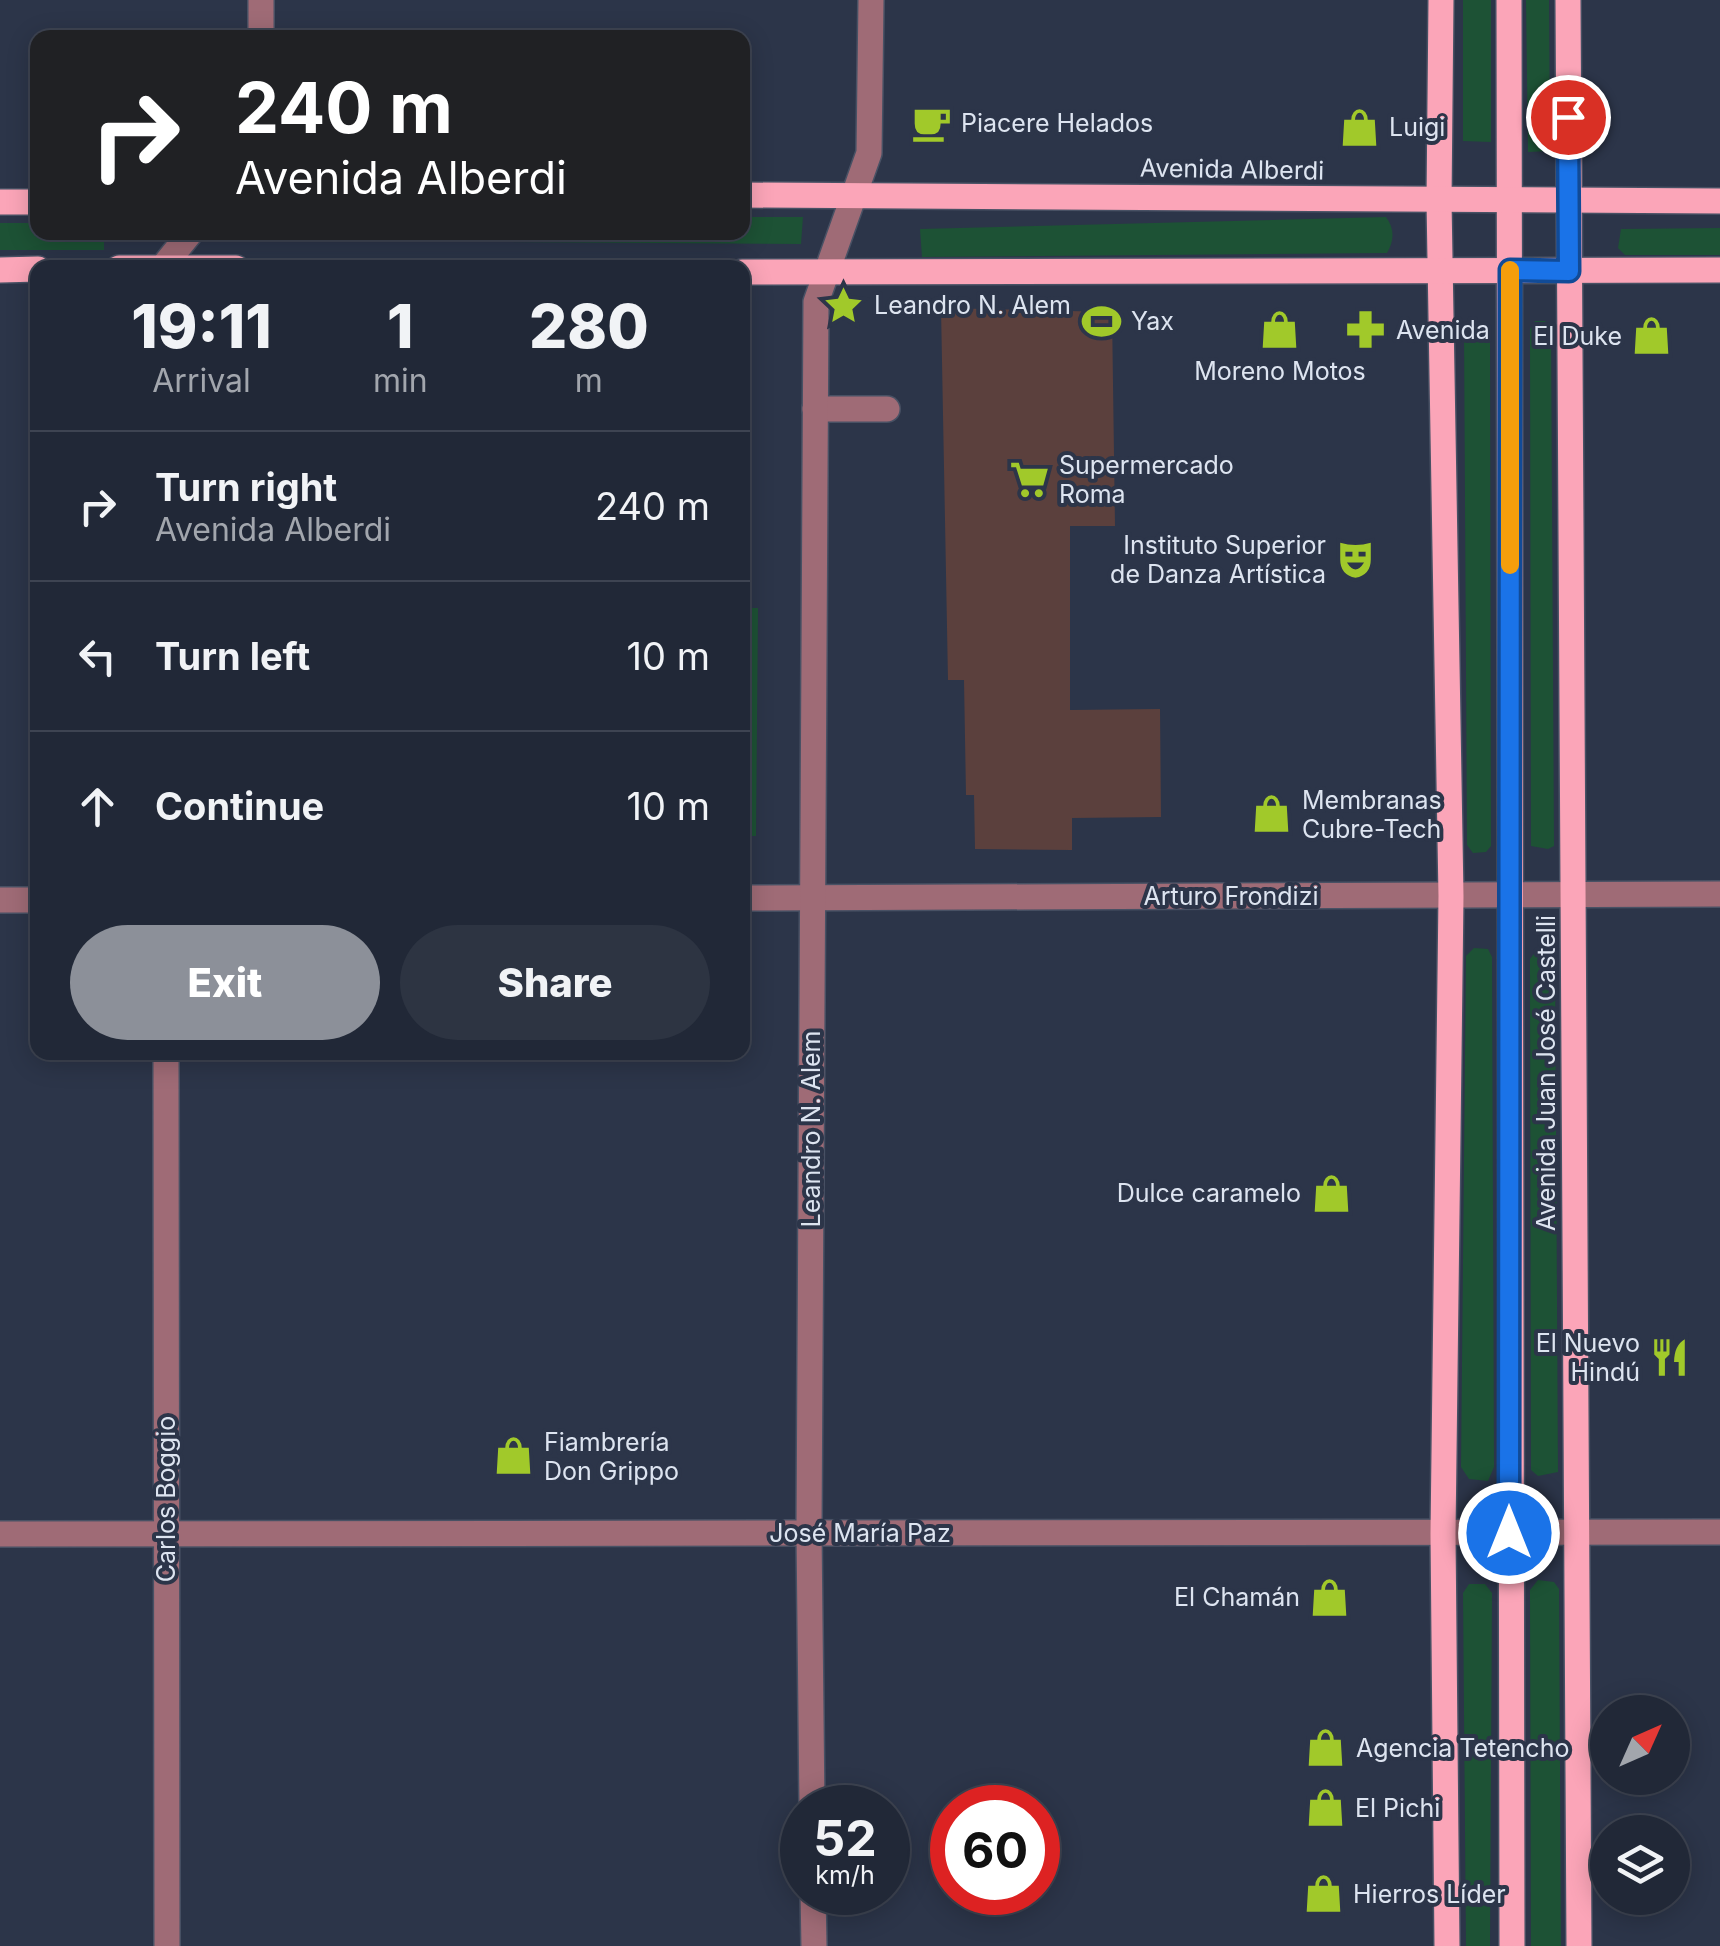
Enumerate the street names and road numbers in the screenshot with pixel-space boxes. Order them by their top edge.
street label: Avenida Alberdi [1140,152,1324,186]
street label: Arturo Frondizi [1143,881,1319,911]
street label: Avenida Juan José Castelli [1531,915,1561,1231]
street label: Leandro N. Alem [796,1031,826,1227]
street label: Carlos Boggio [151,1416,181,1582]
street label: José María Paz [769,1518,951,1548]

